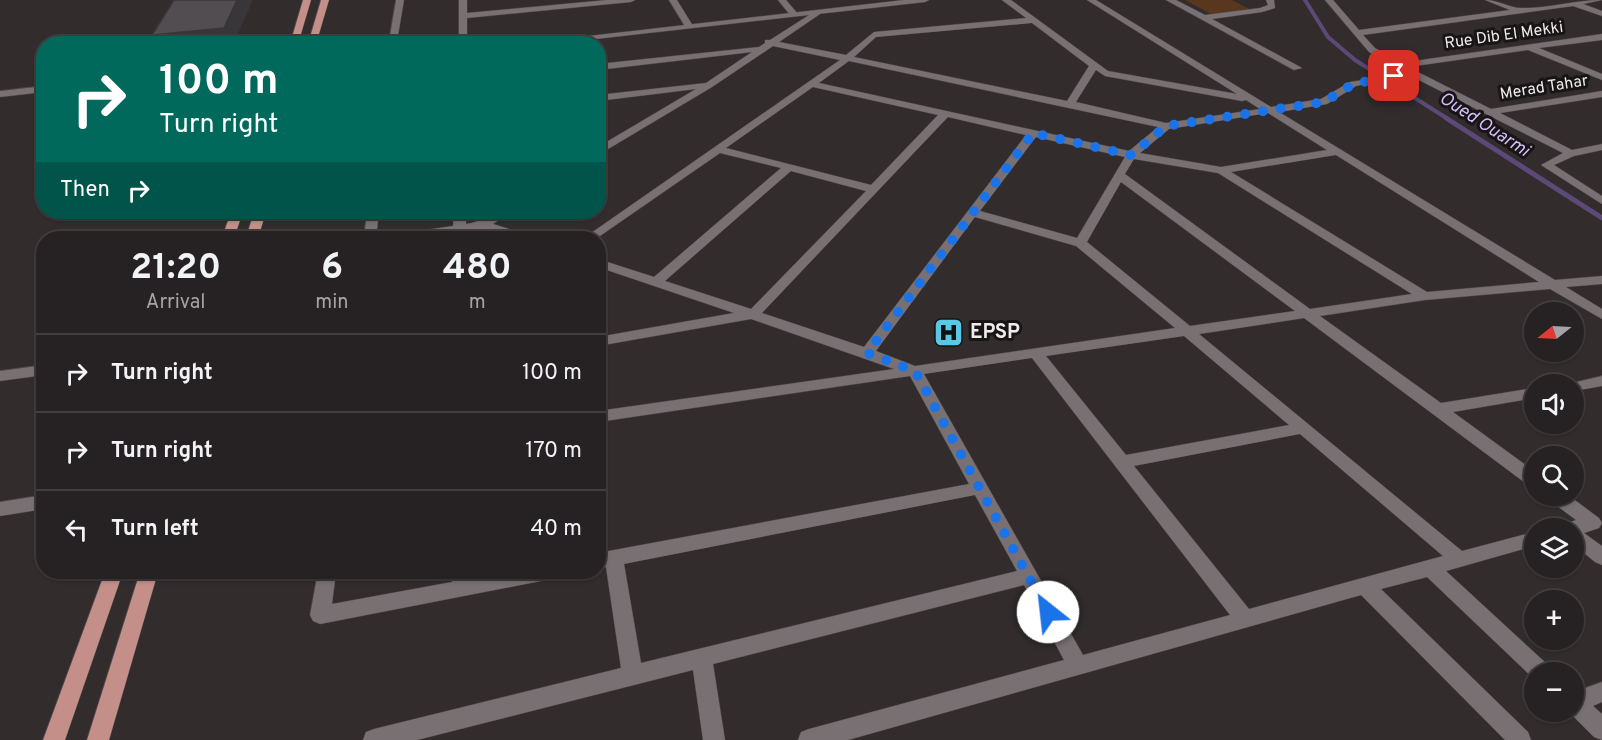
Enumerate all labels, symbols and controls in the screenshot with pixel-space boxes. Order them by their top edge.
street label: Rue Dib El Mekki [1443,18,1565,54]
pin [1368,50,1419,101]
text: 100 m [159,56,278,109]
icon: arrive [1377,59,1410,92]
icon: right [60,60,138,138]
street label: Merad Tahar [1498,71,1590,105]
water label: Oued Ouarmi [1434,87,1535,164]
text: Turn right [159,108,278,142]
icon: right [122,174,155,207]
text: Then [60,177,110,204]
text: 21:20 [130,246,221,292]
text: 6 [321,246,343,292]
text: 480 [443,246,512,292]
text: Arrival [146,290,205,316]
text: min [315,290,349,316]
text: m [469,290,486,316]
north arrow [1524,302,1584,362]
map controls [1524,302,1584,722]
hospital icon: EPSP [933,317,965,349]
place label: EPSP [970,320,1020,346]
icon: right [60,357,93,390]
text: Turn right [111,360,213,387]
text: 100 m [522,360,582,387]
button: sound [1524,374,1584,434]
icon: right [60,435,93,468]
text: Turn right [111,438,213,465]
text: 170 m [525,438,582,465]
button: search [1524,446,1584,506]
icon: left [60,513,93,546]
text: Turn left [111,516,199,543]
text: 40 m [530,516,582,543]
button: layers [1524,518,1584,578]
position arrow [1016,580,1080,644]
button: + [1524,590,1584,650]
button: − [1524,662,1584,722]

